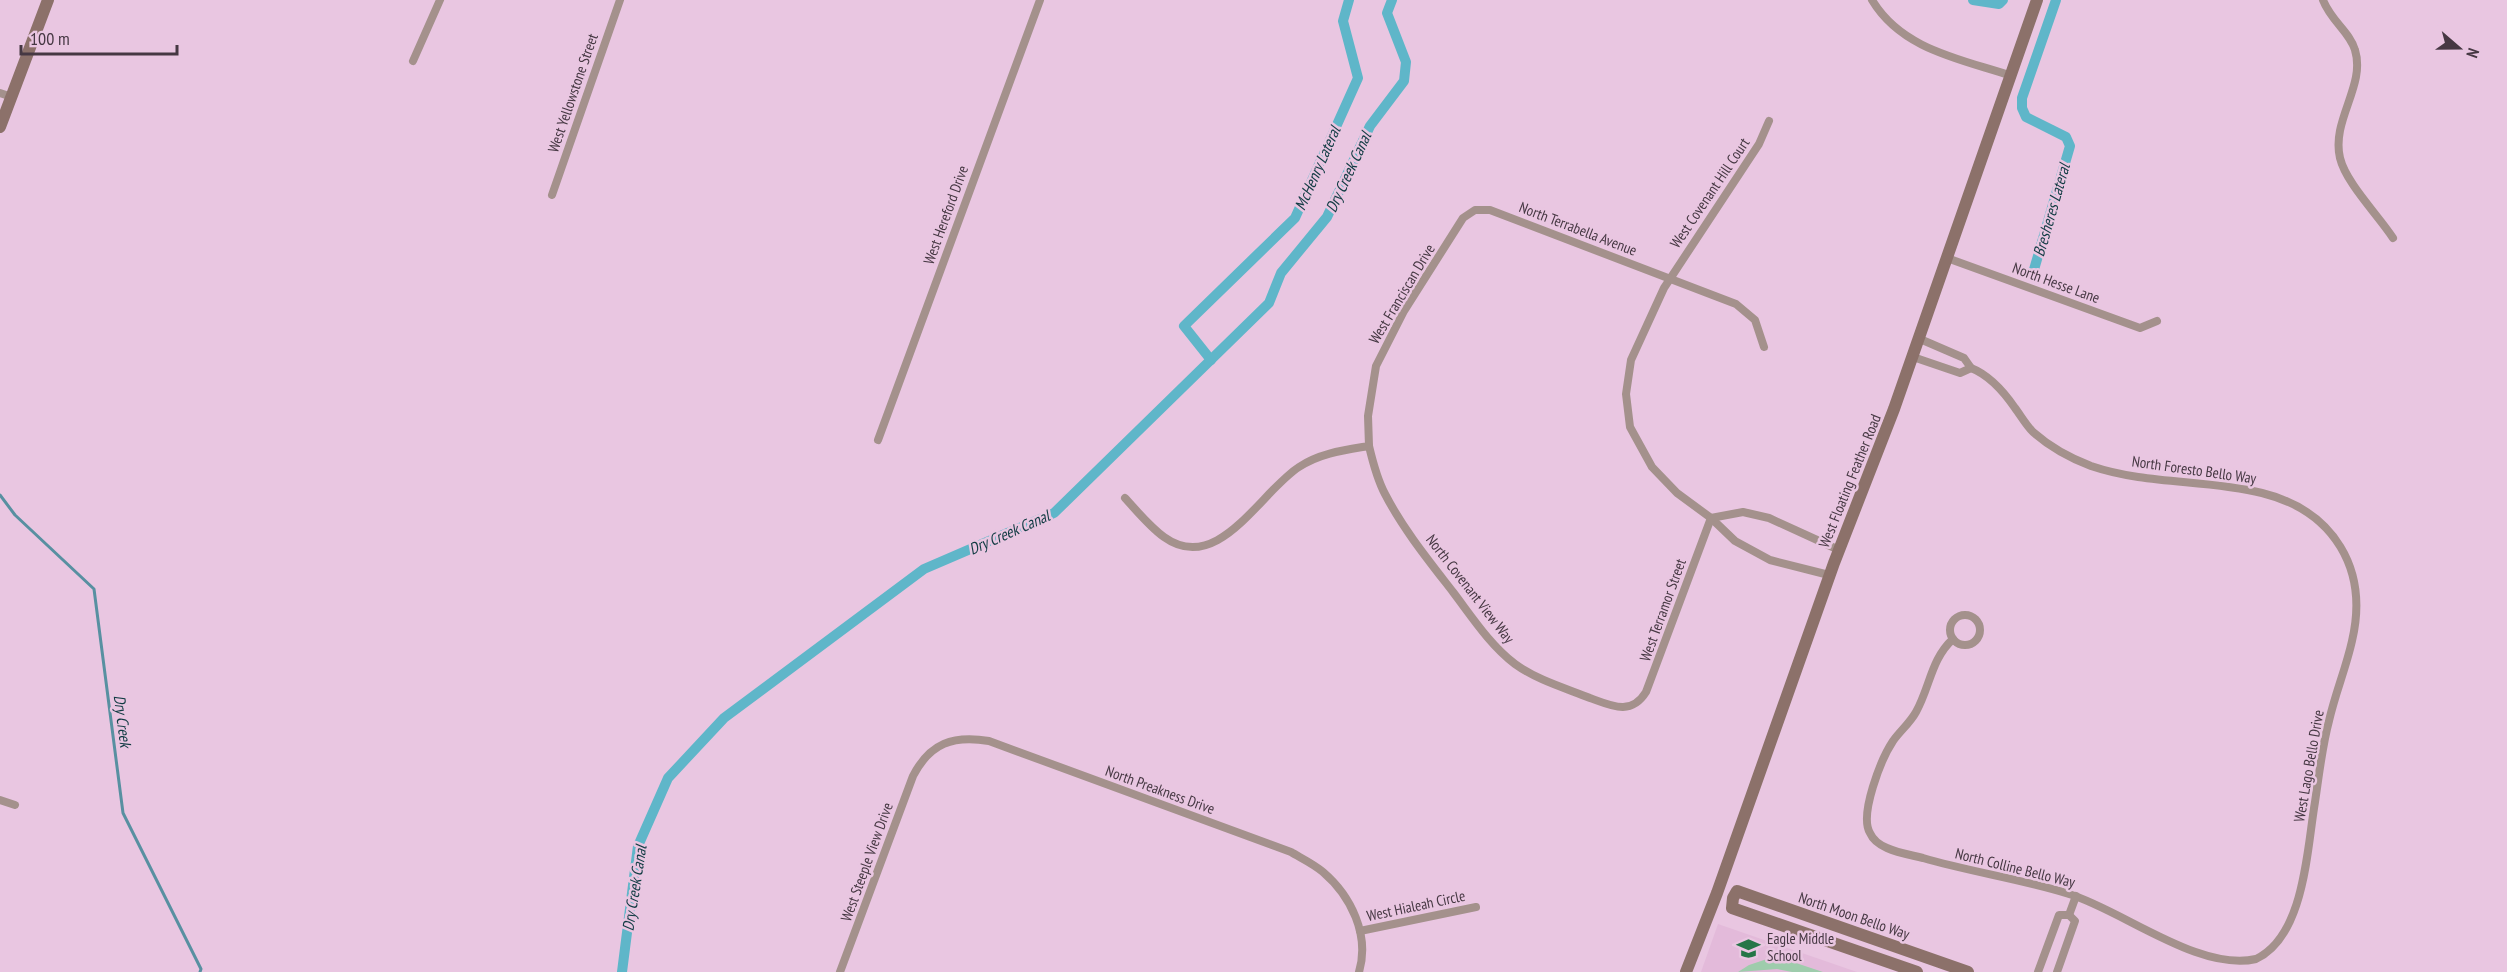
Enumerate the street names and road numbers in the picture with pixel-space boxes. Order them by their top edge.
street label: West Yellowstone Street [543,31,602,155]
street label: West Covenant Hill Court [1666,134,1753,251]
street label: West Hereford Drive [919,163,972,267]
street label: North Terrabella Avenue [1517,197,1640,260]
street label: West Franciscan Drive [1364,240,1439,347]
street label: North Hesse Lane [2010,258,2102,307]
street label: West Floating Feather Road [1814,411,1885,550]
street label: North Foresto Bello Way [2131,451,2258,488]
street label: North Covenant View Way [1422,531,1519,647]
street label: West Terramor Street [1635,556,1690,664]
street label: West Lago Bello Drive [2289,708,2328,823]
street label: North Preakness Drive [1103,761,1217,818]
street label: West Steeple View Drive [836,800,897,924]
street label: North Colline Bello Way [1953,843,2077,892]
street label: West Hialeah Circle [1365,886,1467,925]
street label: North Moon Bello Way [1796,888,1912,944]

